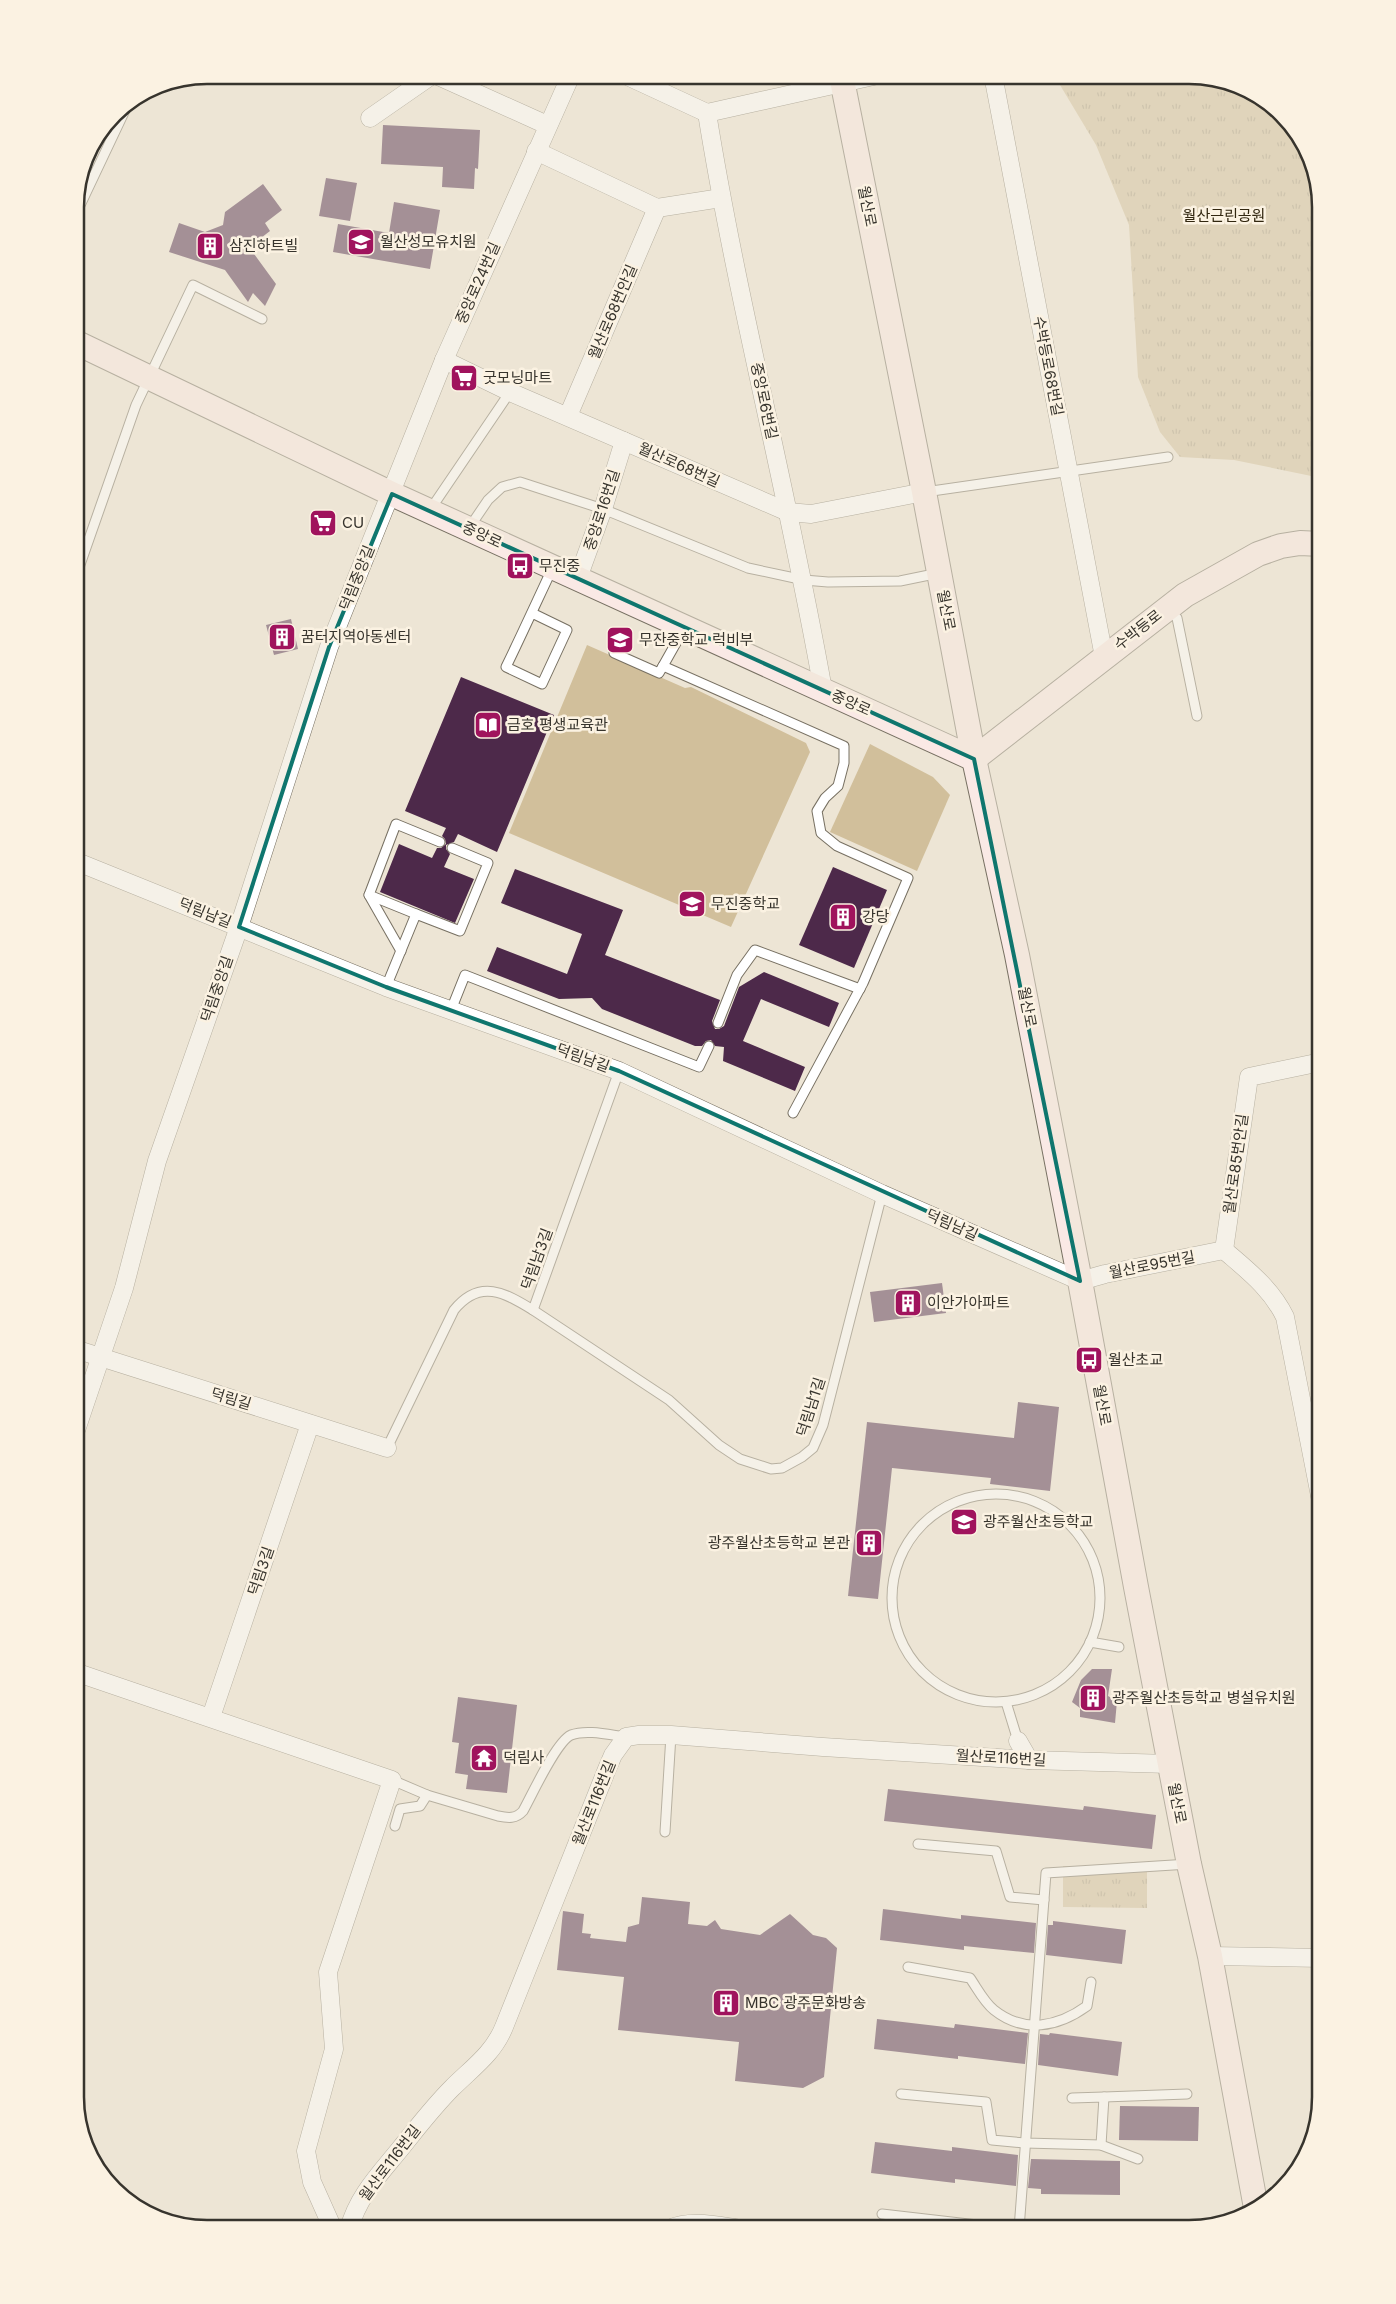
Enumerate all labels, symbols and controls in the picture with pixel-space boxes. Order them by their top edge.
street label: 월산로 [854,184,881,228]
park label: 월산근린공원 [1183,206,1265,225]
school or university icon: 월산성모유치원 [346,227,376,257]
building icon: 삼진하트빌 [195,231,225,261]
place label: 월산성모유치원 [380,232,477,251]
place label: 삼진하트빌 [229,236,298,255]
street label: 중앙로24번길 [451,239,504,327]
street label: 월산로68번안길 [584,261,641,362]
street label: 수박등로68번길 [1029,314,1067,417]
street label: 중앙로6번길 [747,361,782,441]
supermarket icon: 굿모닝마트 [449,363,479,393]
place label: 굿모닝마트 [483,368,552,387]
street label: 월산로68번길 [635,438,723,491]
street label: 중앙로16번길 [579,467,624,553]
supermarket icon: CU [308,508,338,538]
place label: CU [342,513,364,532]
street label: 중앙로 [459,517,505,552]
street label: 덕림중앙길 [335,542,378,613]
bus stop icon: 무진중 [505,551,535,581]
place label: 무진중 [539,556,580,575]
street label: 월산로 [933,588,960,632]
street label: 수박등로 [1110,605,1165,654]
building icon: 꿈터지역아동센터 [267,622,297,652]
school or university icon: 무잔중학교 럭비부 [605,625,635,655]
place label: 꿈터지역아동센터 [301,627,411,646]
place label: 무잔중학교 럭비부 [639,630,754,649]
street label: 중앙로 [828,685,874,720]
library icon: 금호 평생교육관 [473,710,503,740]
place label: 금호 평생교육관 [507,715,608,734]
school or university icon: 무진중학교 [677,889,707,919]
street label: 덕림남길 [176,893,234,932]
place label: 무진중학교 [711,894,780,913]
building icon: 강당 [828,902,858,932]
place label: 강당 [862,907,890,926]
street label: 덕림중앙길 [196,953,237,1025]
street label: 월산로 [1014,985,1041,1029]
street label: 덕림남길 [554,1039,612,1076]
street label: 월산로85번안길 [1219,1112,1252,1215]
street label: 덕림남길 [923,1205,981,1244]
street label: 덕림남3길 [517,1225,556,1292]
street label: 월산로95번길 [1107,1247,1197,1282]
building icon: 이안가아파트 [893,1288,923,1318]
place label: 이안가아파트 [927,1293,1010,1312]
bus stop icon: 월산초교 [1074,1345,1104,1375]
place label: 월산초교 [1108,1350,1163,1369]
street label: 덕림남1길 [792,1375,829,1439]
street label: 덕림길 [209,1383,254,1414]
street label: 월산로 [1090,1383,1115,1427]
school or university icon: 광주월산초등학교 [949,1507,979,1537]
place label: 광주월산초등학교 [983,1512,1093,1531]
building icon: 광주월산초등학교 본관 [854,1528,884,1558]
place label: 광주월산초등학교 본관 [708,1533,850,1552]
street label: 덕림3길 [243,1544,278,1598]
building icon: 광주월산초등학교 병설유치원 [1078,1683,1108,1713]
place label: 광주월산초등학교 병설유치원 [1112,1688,1296,1707]
temple icon: 덕림사 [469,1743,499,1773]
street label: 월산로116번길 [955,1746,1047,1769]
place label: 덕림사 [503,1748,545,1767]
street label: 월산로116번길 [568,1757,619,1848]
street label: 월산로 [1164,1781,1191,1825]
building icon: MBC 광주문화방송 [711,1988,741,2018]
place label: MBC 광주문화방송 [745,1993,866,2012]
street label: 월산로116번길 [355,2121,424,2205]

